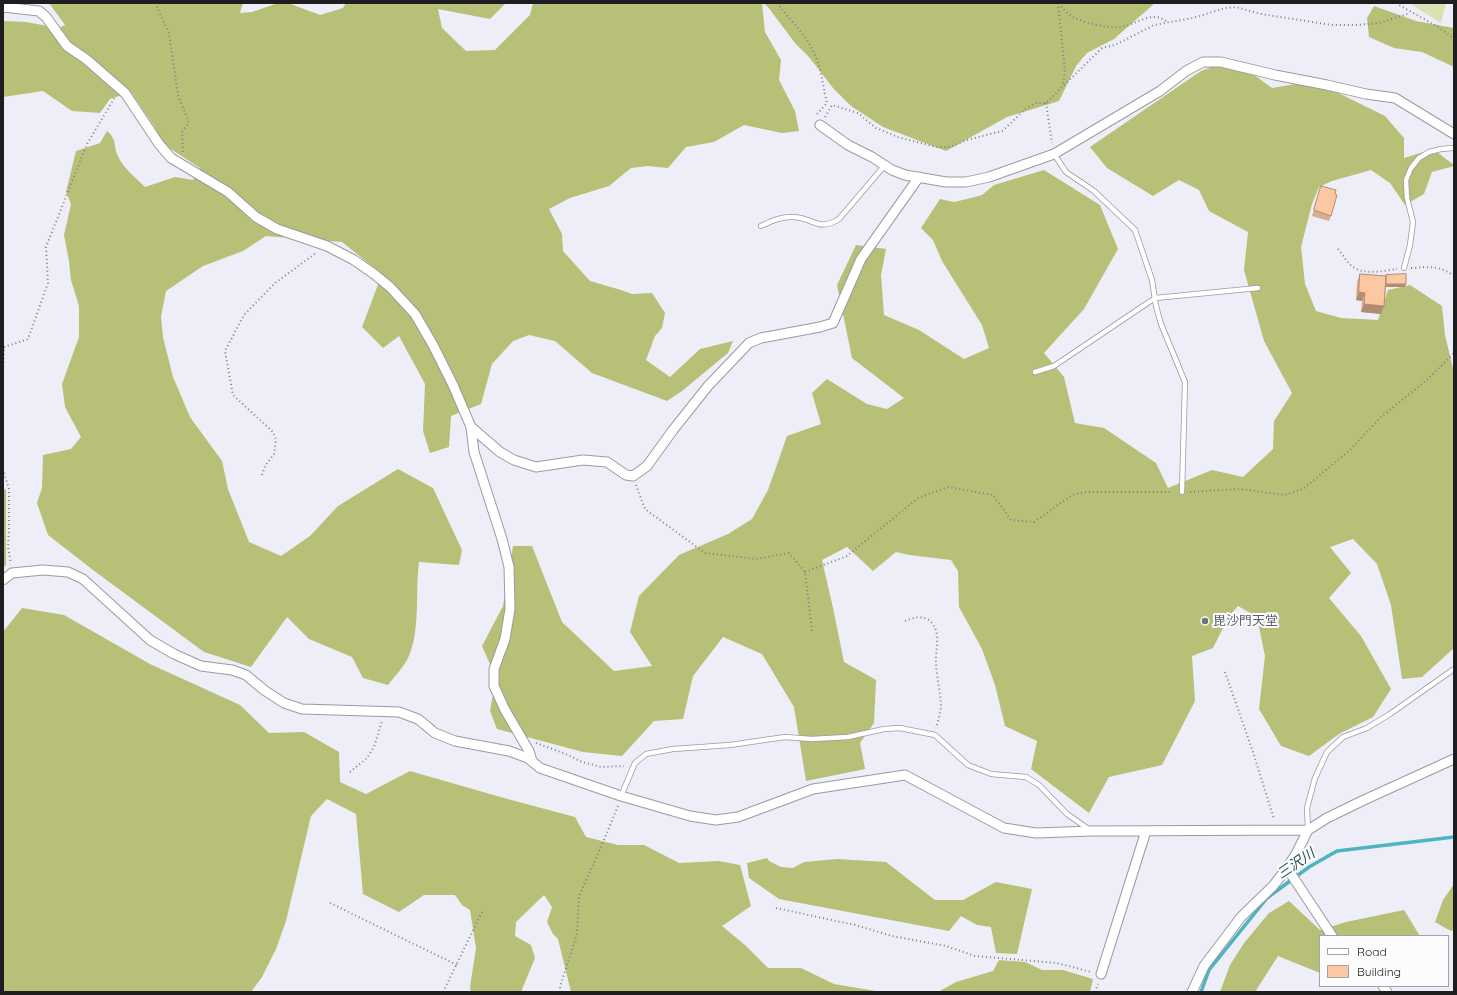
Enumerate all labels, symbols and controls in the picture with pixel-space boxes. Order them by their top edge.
place label: 毘沙門天堂 [1213,613,1278,629]
marker: 毘沙門天堂 [1200,616,1210,626]
water label: 三沢川 [1274,845,1318,883]
legend [1319,935,1449,987]
text: Road [1357,944,1387,959]
text: Building [1357,964,1401,979]

